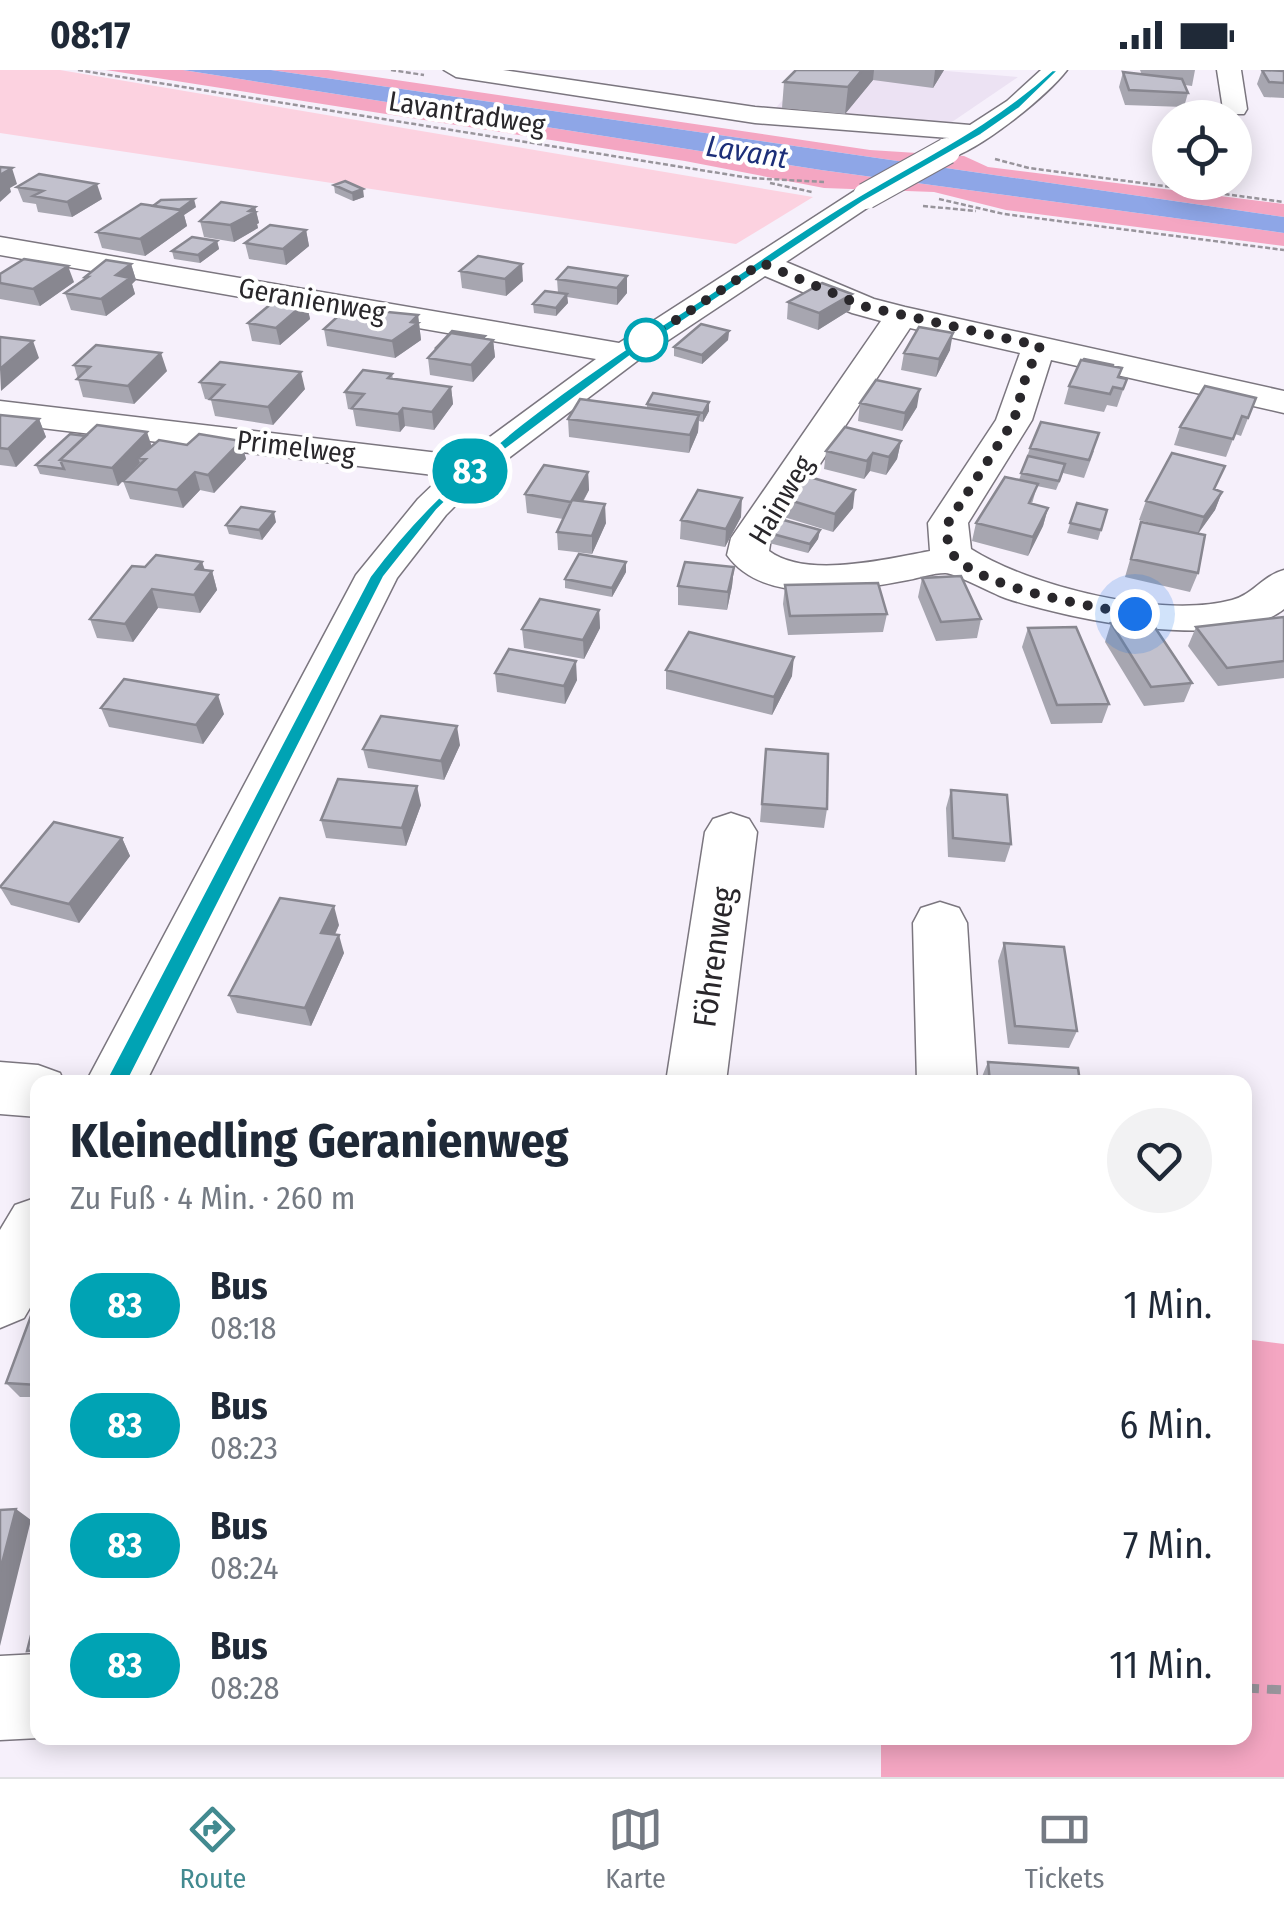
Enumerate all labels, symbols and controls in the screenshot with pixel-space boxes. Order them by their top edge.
text: 08:17 [50,12,130,58]
street label: Lavantradweg [386,84,549,142]
map controls [1152,100,1252,200]
button: locate [1152,100,1252,200]
water label: Lavant [704,128,791,176]
street label: Geranienweg [236,271,389,329]
unlabelled marker [625,319,667,361]
street label: Primelweg [235,423,358,471]
line badge: 83 [425,438,515,504]
street label: Hainweg [742,449,821,550]
text: 83 [452,450,488,492]
your location [1110,589,1160,639]
street label: Föhrenweg [685,884,743,1030]
button: heart [1107,1108,1212,1213]
text: Kleinedling Geranienweg [70,1112,569,1170]
text: Zu Fuß · 4 Min. · 260 m [70,1179,355,1217]
text: Bus [210,1263,268,1309]
text: 1 Min. [1124,1282,1212,1328]
text: 83 [107,1284,143,1326]
text: 08:18 [210,1309,277,1347]
text: Bus [210,1383,268,1429]
text: 6 Min. [1120,1402,1212,1448]
text: 83 [107,1404,143,1446]
text: 08:23 [210,1429,278,1467]
text: Bus [210,1503,268,1549]
text: 7 Min. [1123,1522,1212,1568]
text: 83 [107,1524,143,1566]
text: 08:24 [210,1549,278,1587]
text: Bus [210,1623,268,1669]
text: 11 Min. [1109,1642,1212,1688]
text: 83 [107,1644,143,1686]
text: 08:28 [210,1669,280,1707]
tab: Route [179,1802,246,1895]
tab: Karte [605,1802,666,1895]
tab: Tickets [1025,1802,1105,1895]

